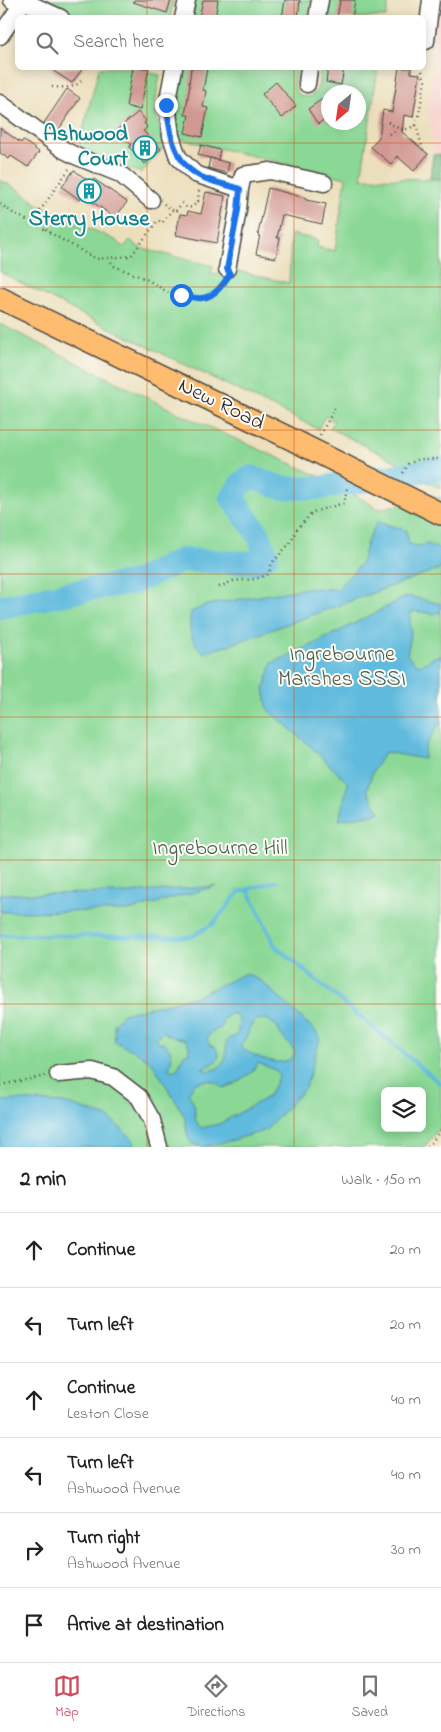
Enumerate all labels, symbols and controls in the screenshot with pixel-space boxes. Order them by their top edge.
search box [15,15,426,70]
icon: search [33,29,61,57]
text: Search here [73,29,164,56]
north arrow [321,85,366,130]
route end [155,94,178,117]
place label: Ashwood Court [43,119,129,176]
building icon: Ashwood Court [132,135,158,161]
building icon: Sterry House [76,178,102,204]
place label: Sterry House [29,204,150,237]
route start [170,284,193,307]
street label: New Road [172,370,270,440]
park label: Ingrebourne Marshes SSSI [278,639,406,696]
park label: Ingrebourne Hill [152,833,288,866]
map controls [381,1087,426,1132]
button: layers [381,1087,426,1132]
text: 2 min [20,1165,66,1195]
text: Walk · 150 m [341,1168,421,1192]
icon: ahead [20,1236,48,1264]
text: Continue [67,1237,135,1264]
text: 20 m [390,1238,421,1262]
icon: left [20,1311,48,1339]
text: Turn left [67,1312,134,1339]
text: 20 m [390,1313,421,1337]
text: Continue [67,1375,135,1402]
icon: ahead [20,1386,48,1414]
text: 40 m [391,1388,421,1412]
text: Leston Close [67,1402,149,1426]
text: Turn left [67,1450,134,1477]
icon: left [20,1461,48,1489]
text: 40 m [391,1463,421,1487]
text: Ashwood Avenue [67,1477,180,1501]
text: Turn right [67,1525,140,1552]
icon: right [20,1536,48,1564]
text: 30 m [391,1538,421,1562]
text: Ashwood Avenue [67,1552,180,1576]
icon: arrive [20,1611,48,1639]
text: Arrive at destination [67,1612,224,1639]
tab: Map [53,1672,81,1723]
tab: Directions [187,1672,245,1723]
tab: Saved [351,1672,388,1723]

